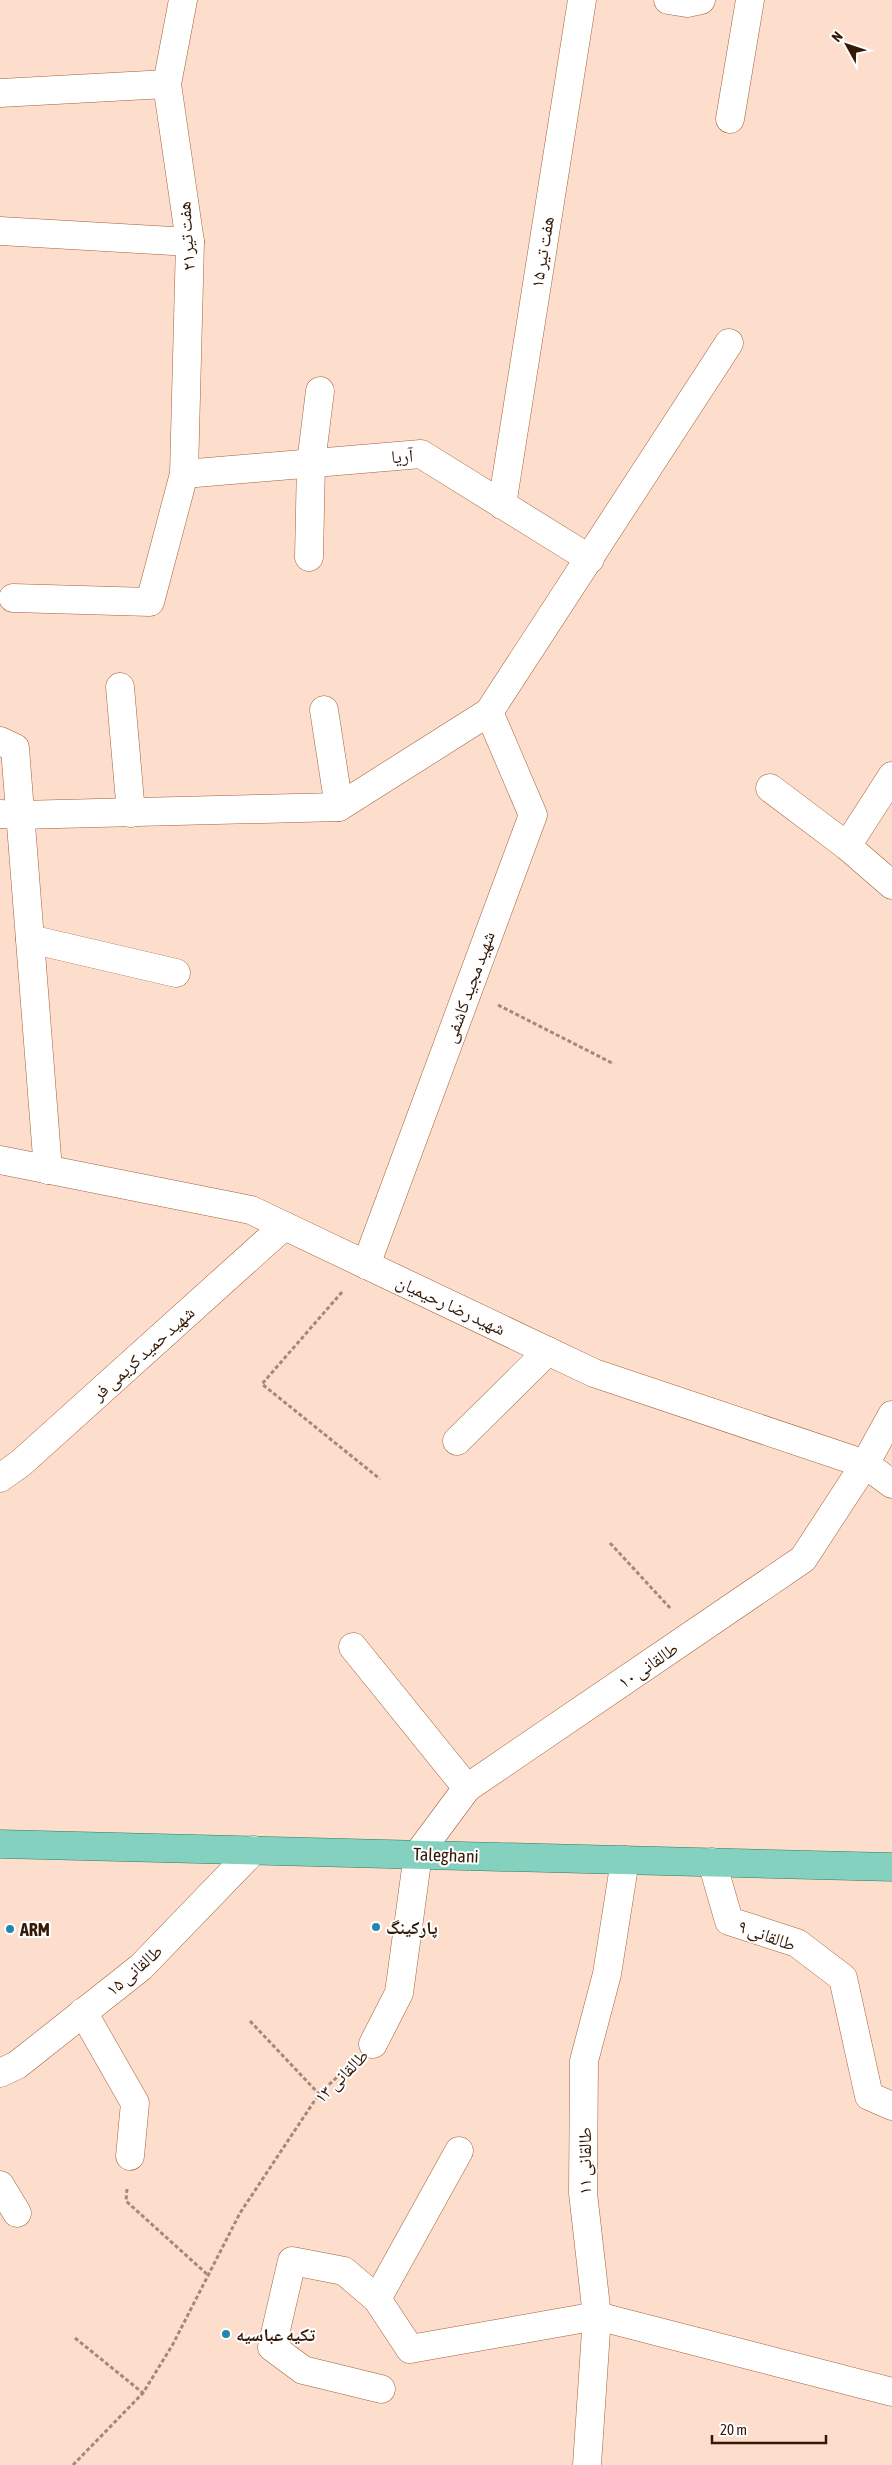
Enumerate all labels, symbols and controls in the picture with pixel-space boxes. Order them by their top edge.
north arrow [822,20,872,70]
text: N [828,28,846,45]
street label: هفت تیر۲۱ [173,201,199,271]
street label: هفت تیر ۱۵ [526,215,558,289]
street label: آریا [390,445,414,468]
street label: شهید مجید کاشفی [439,928,500,1046]
street label: شهید رضا رحیمیان [393,1271,509,1340]
street label: شهید حمید کریمی فر [87,1302,199,1406]
street label: طالقانی ۱۰ [614,1637,683,1693]
street label: Taleghani [413,1843,479,1867]
street label: طالقانی ۹ [735,1915,799,1956]
place label: پارکینگ [386,1917,438,1939]
place label: ARM [19,1919,50,1940]
marker: پارکینگ [370,1921,382,1933]
marker: ARM [4,1923,16,1935]
street label: طالقانی ۱۵ [102,1940,167,2001]
street label: طالقانی ۱۳ [310,2045,373,2108]
street label: طالقانی ۱۱ [574,2127,596,2195]
place label: تکیه عباسیه [236,2324,315,2345]
marker: تکیه عباسیه [220,2328,232,2340]
scale bar [712,2412,826,2444]
text: 20 m [720,2421,747,2438]

